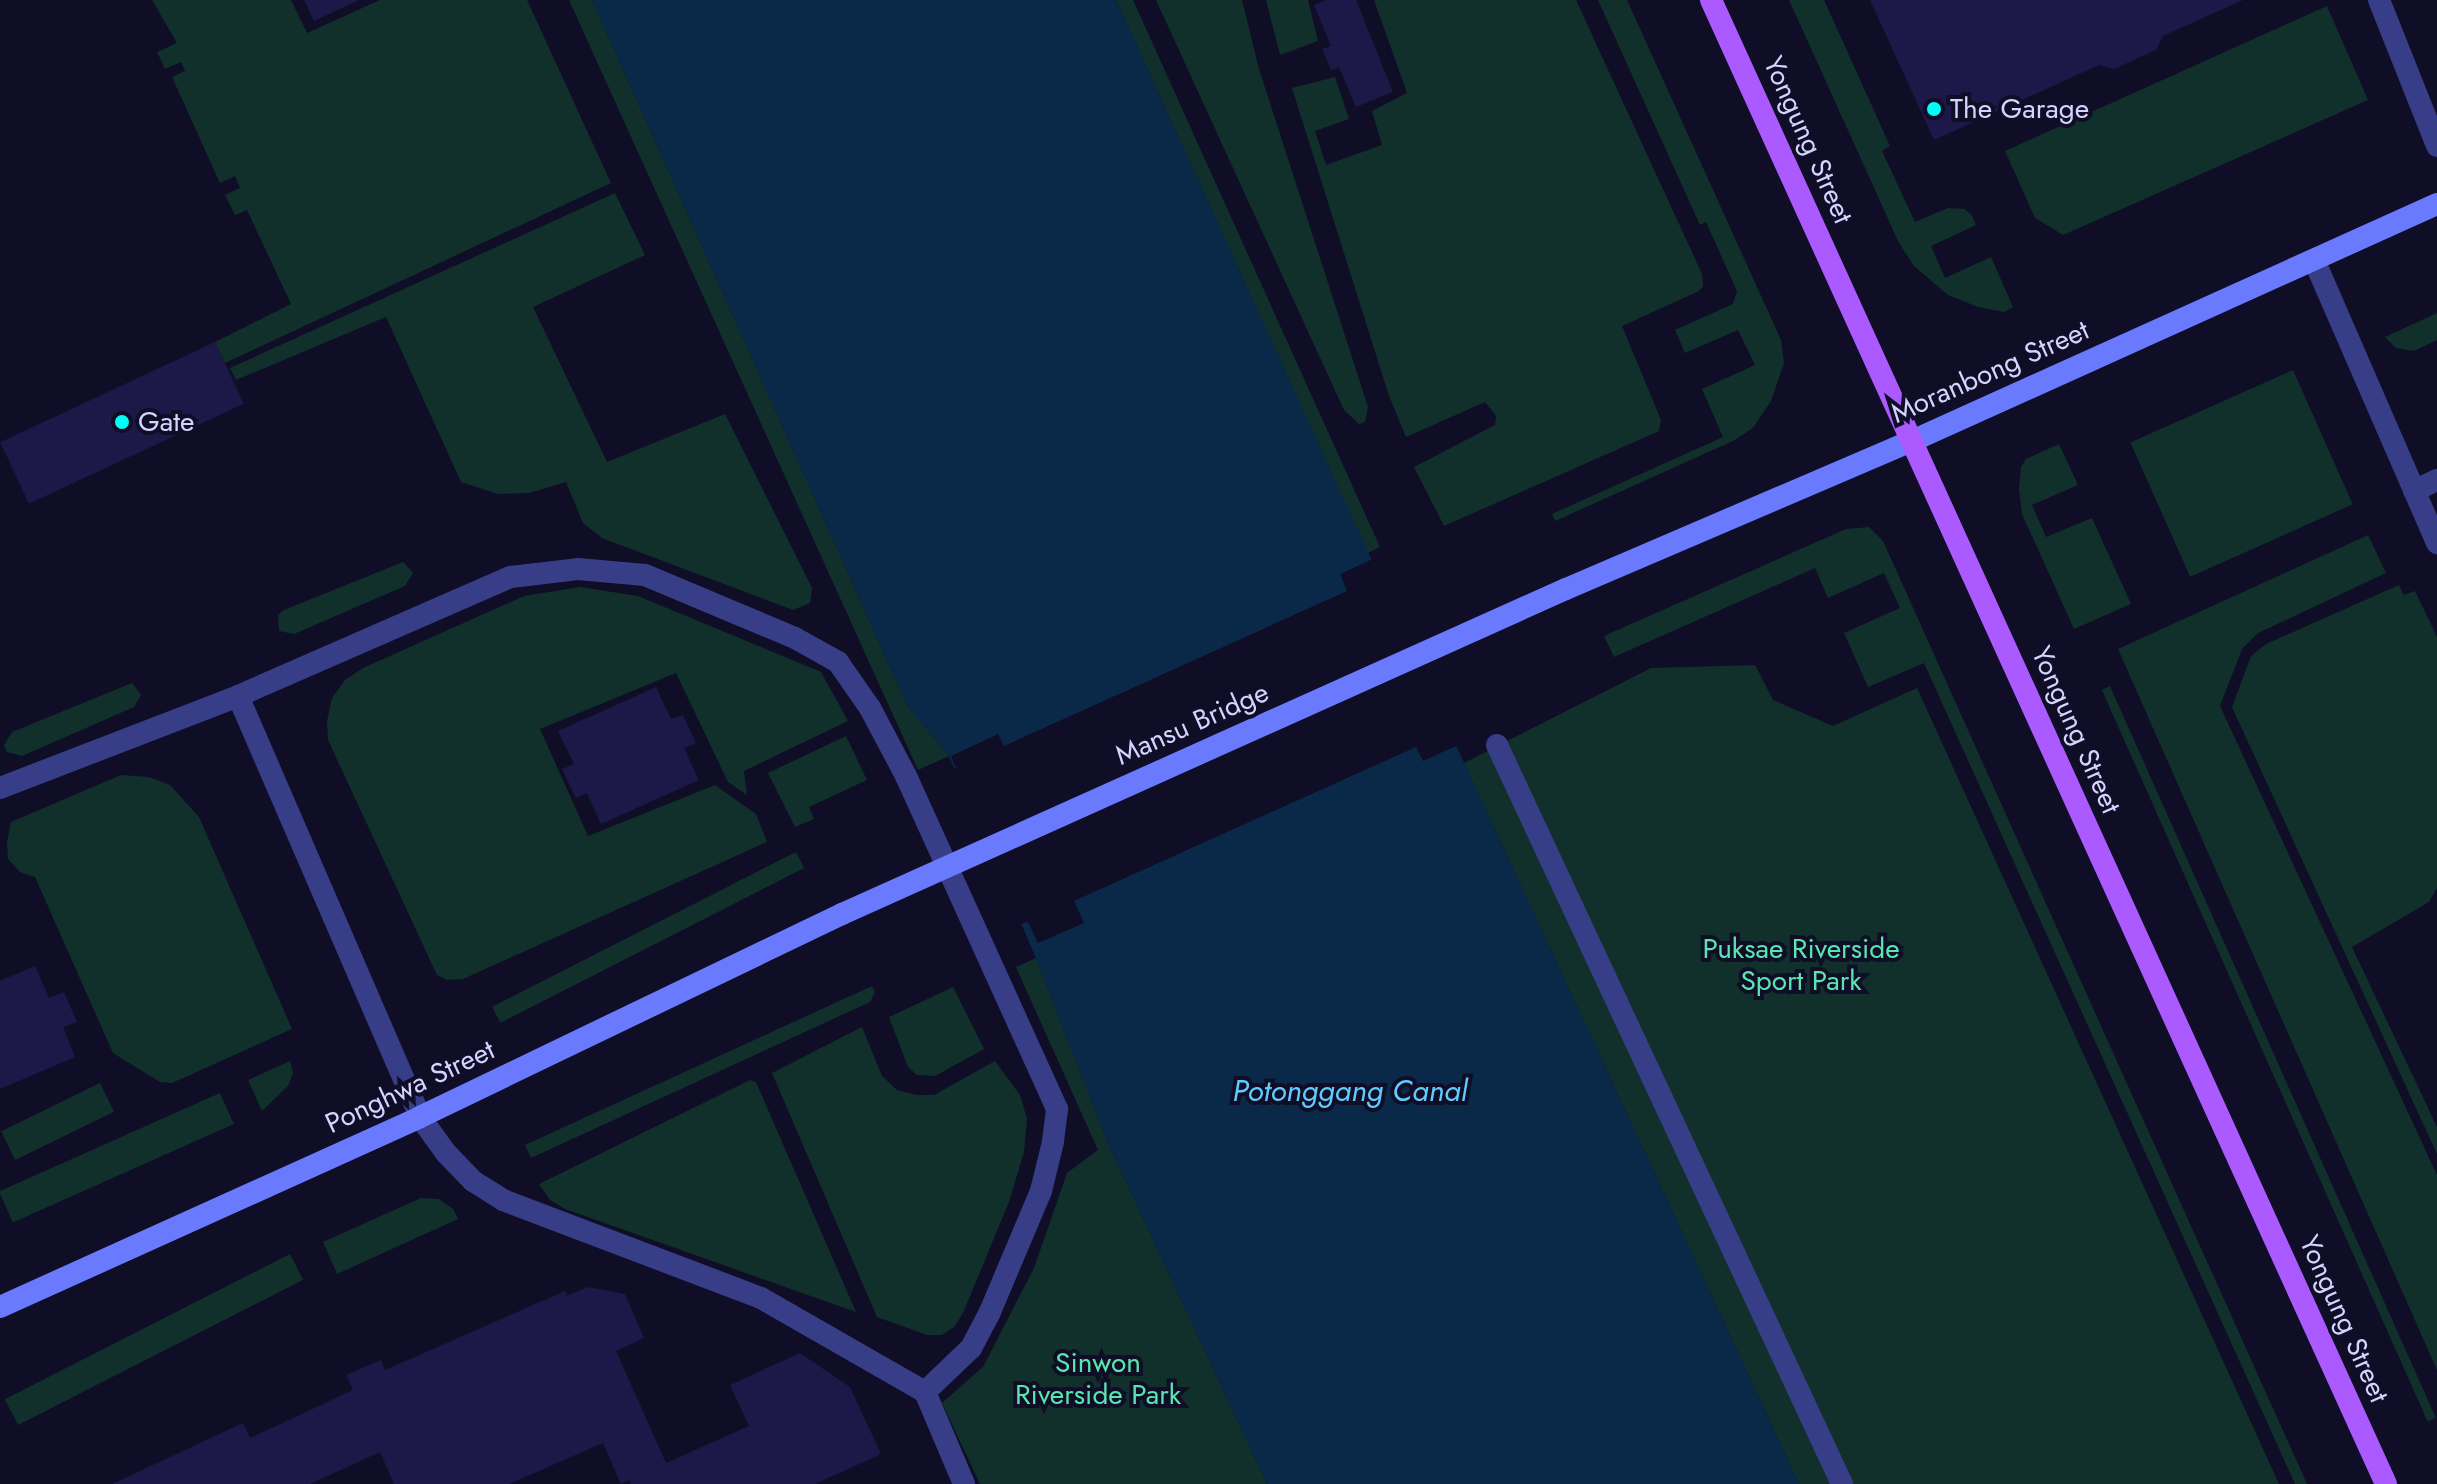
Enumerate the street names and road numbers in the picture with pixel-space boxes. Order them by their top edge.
street label: Yongung Street [1756,51,1860,229]
street label: Moranbong Street [1886,313,2094,431]
street label: Yongung Street [2024,641,2128,819]
street label: Mansu Bridge [1110,675,1274,773]
street label: Ponghwa Street [320,1033,500,1141]
street label: Yongung Street [2292,1230,2396,1408]

